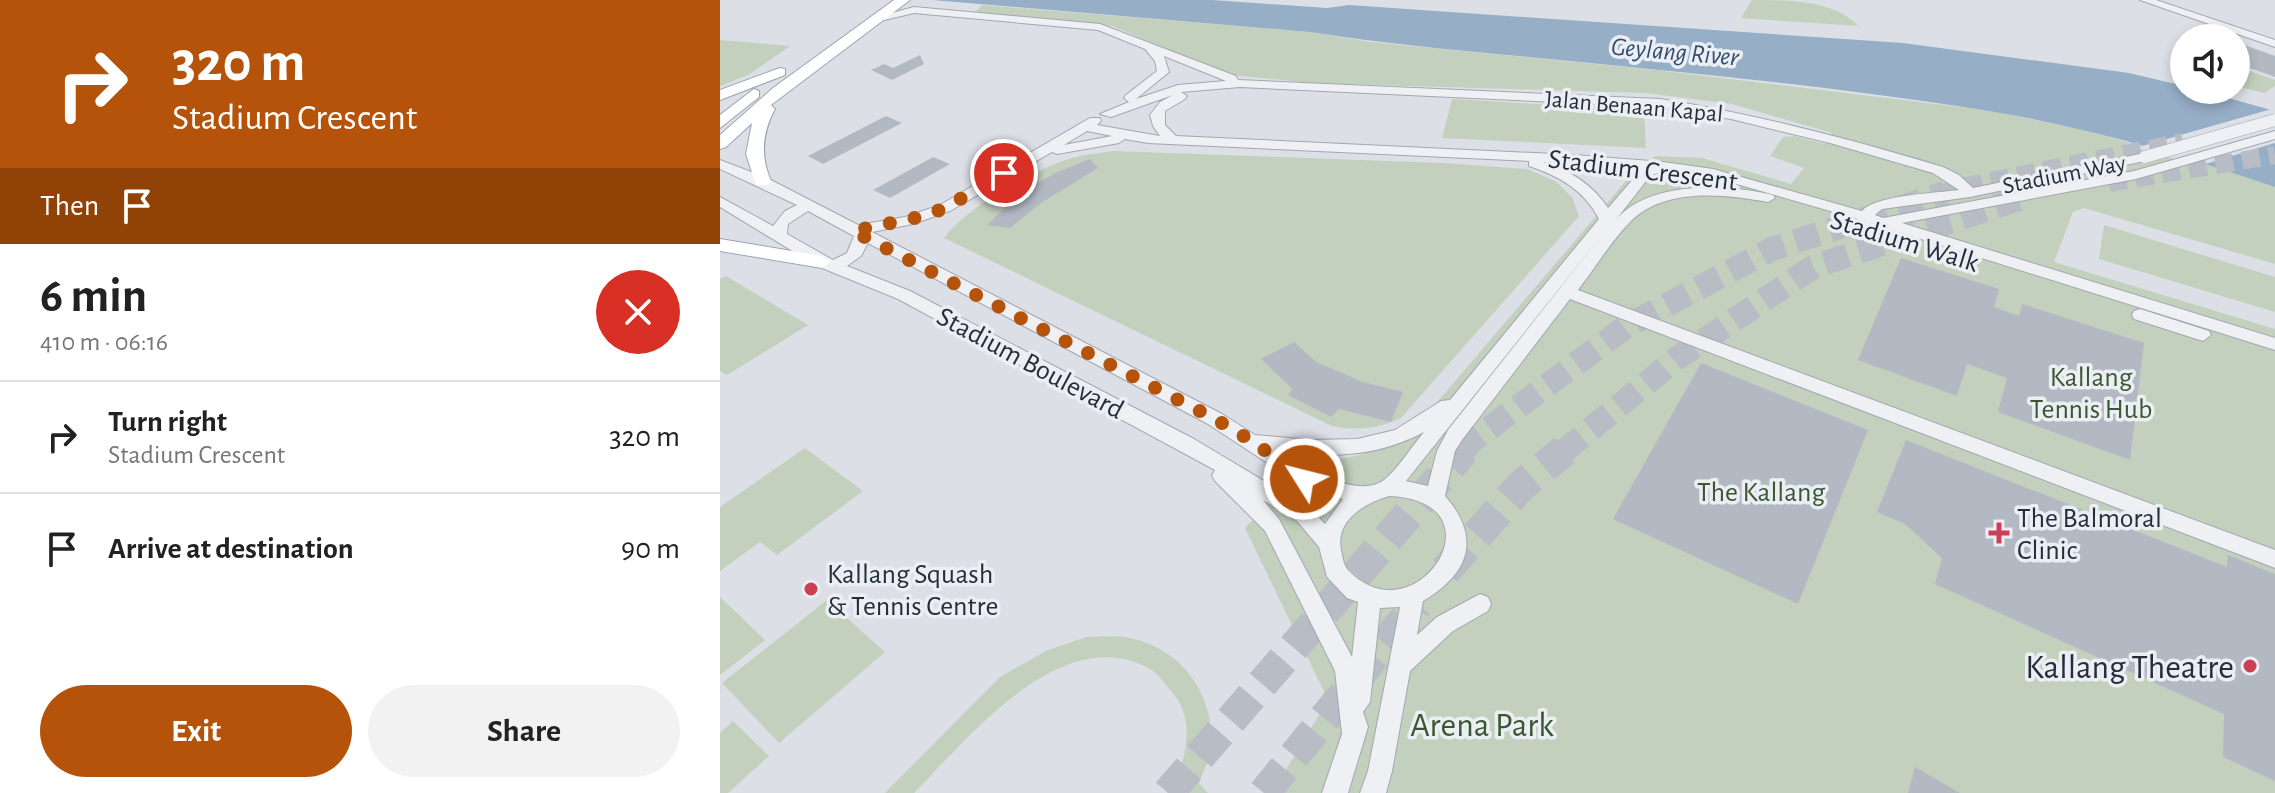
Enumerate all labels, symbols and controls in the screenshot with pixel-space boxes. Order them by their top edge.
map controls [2170,24,2250,104]
button: sound [2170,24,2250,104]
icon: right [40,32,144,136]
water label: Geylang River [1610,33,1741,71]
text: 320 m [172,35,305,91]
street label: Jalan Benaan Kapal [1544,87,1724,127]
text: Stadium Crescent [172,100,417,136]
pin [970,139,1038,207]
street label: Stadium Crescent [1546,145,1739,197]
icon: arrive [982,151,1026,195]
street label: Stadium Way [2001,151,2128,199]
icon: arrive [115,184,159,228]
text: Then [40,191,99,221]
street label: Stadium Walk [1827,206,1982,278]
button: close [596,270,680,354]
text: 6 min [40,273,147,321]
street label: Stadium Boulevard [932,303,1128,425]
text: 410 m · 06:16 [40,329,168,355]
park label: Kallang Tennis Hub [2030,364,2152,424]
text: Turn right [108,407,227,437]
icon: right [40,415,84,459]
text: 320 m [609,422,680,452]
position arrow [1262,437,1346,521]
text: Stadium Crescent [108,442,285,468]
park label: The Kallang [1697,479,1825,507]
place label: The Balmoral Clinic [2017,505,2162,565]
marker: The Balmoral Clinic [1988,522,2010,544]
icon: arrive [40,527,84,571]
text: Arrive at destination [108,534,354,564]
text: 90 m [621,534,680,564]
place label: Kallang Squash & Tennis Centre [827,561,998,621]
marker: Kallang Squash & Tennis Centre [802,580,820,598]
place label: Kallang Theatre [2025,651,2234,685]
marker: Kallang Theatre [2241,657,2259,675]
button: Exit [40,685,352,777]
button: Share [368,685,680,777]
park label: Arena Park [1410,709,1554,743]

